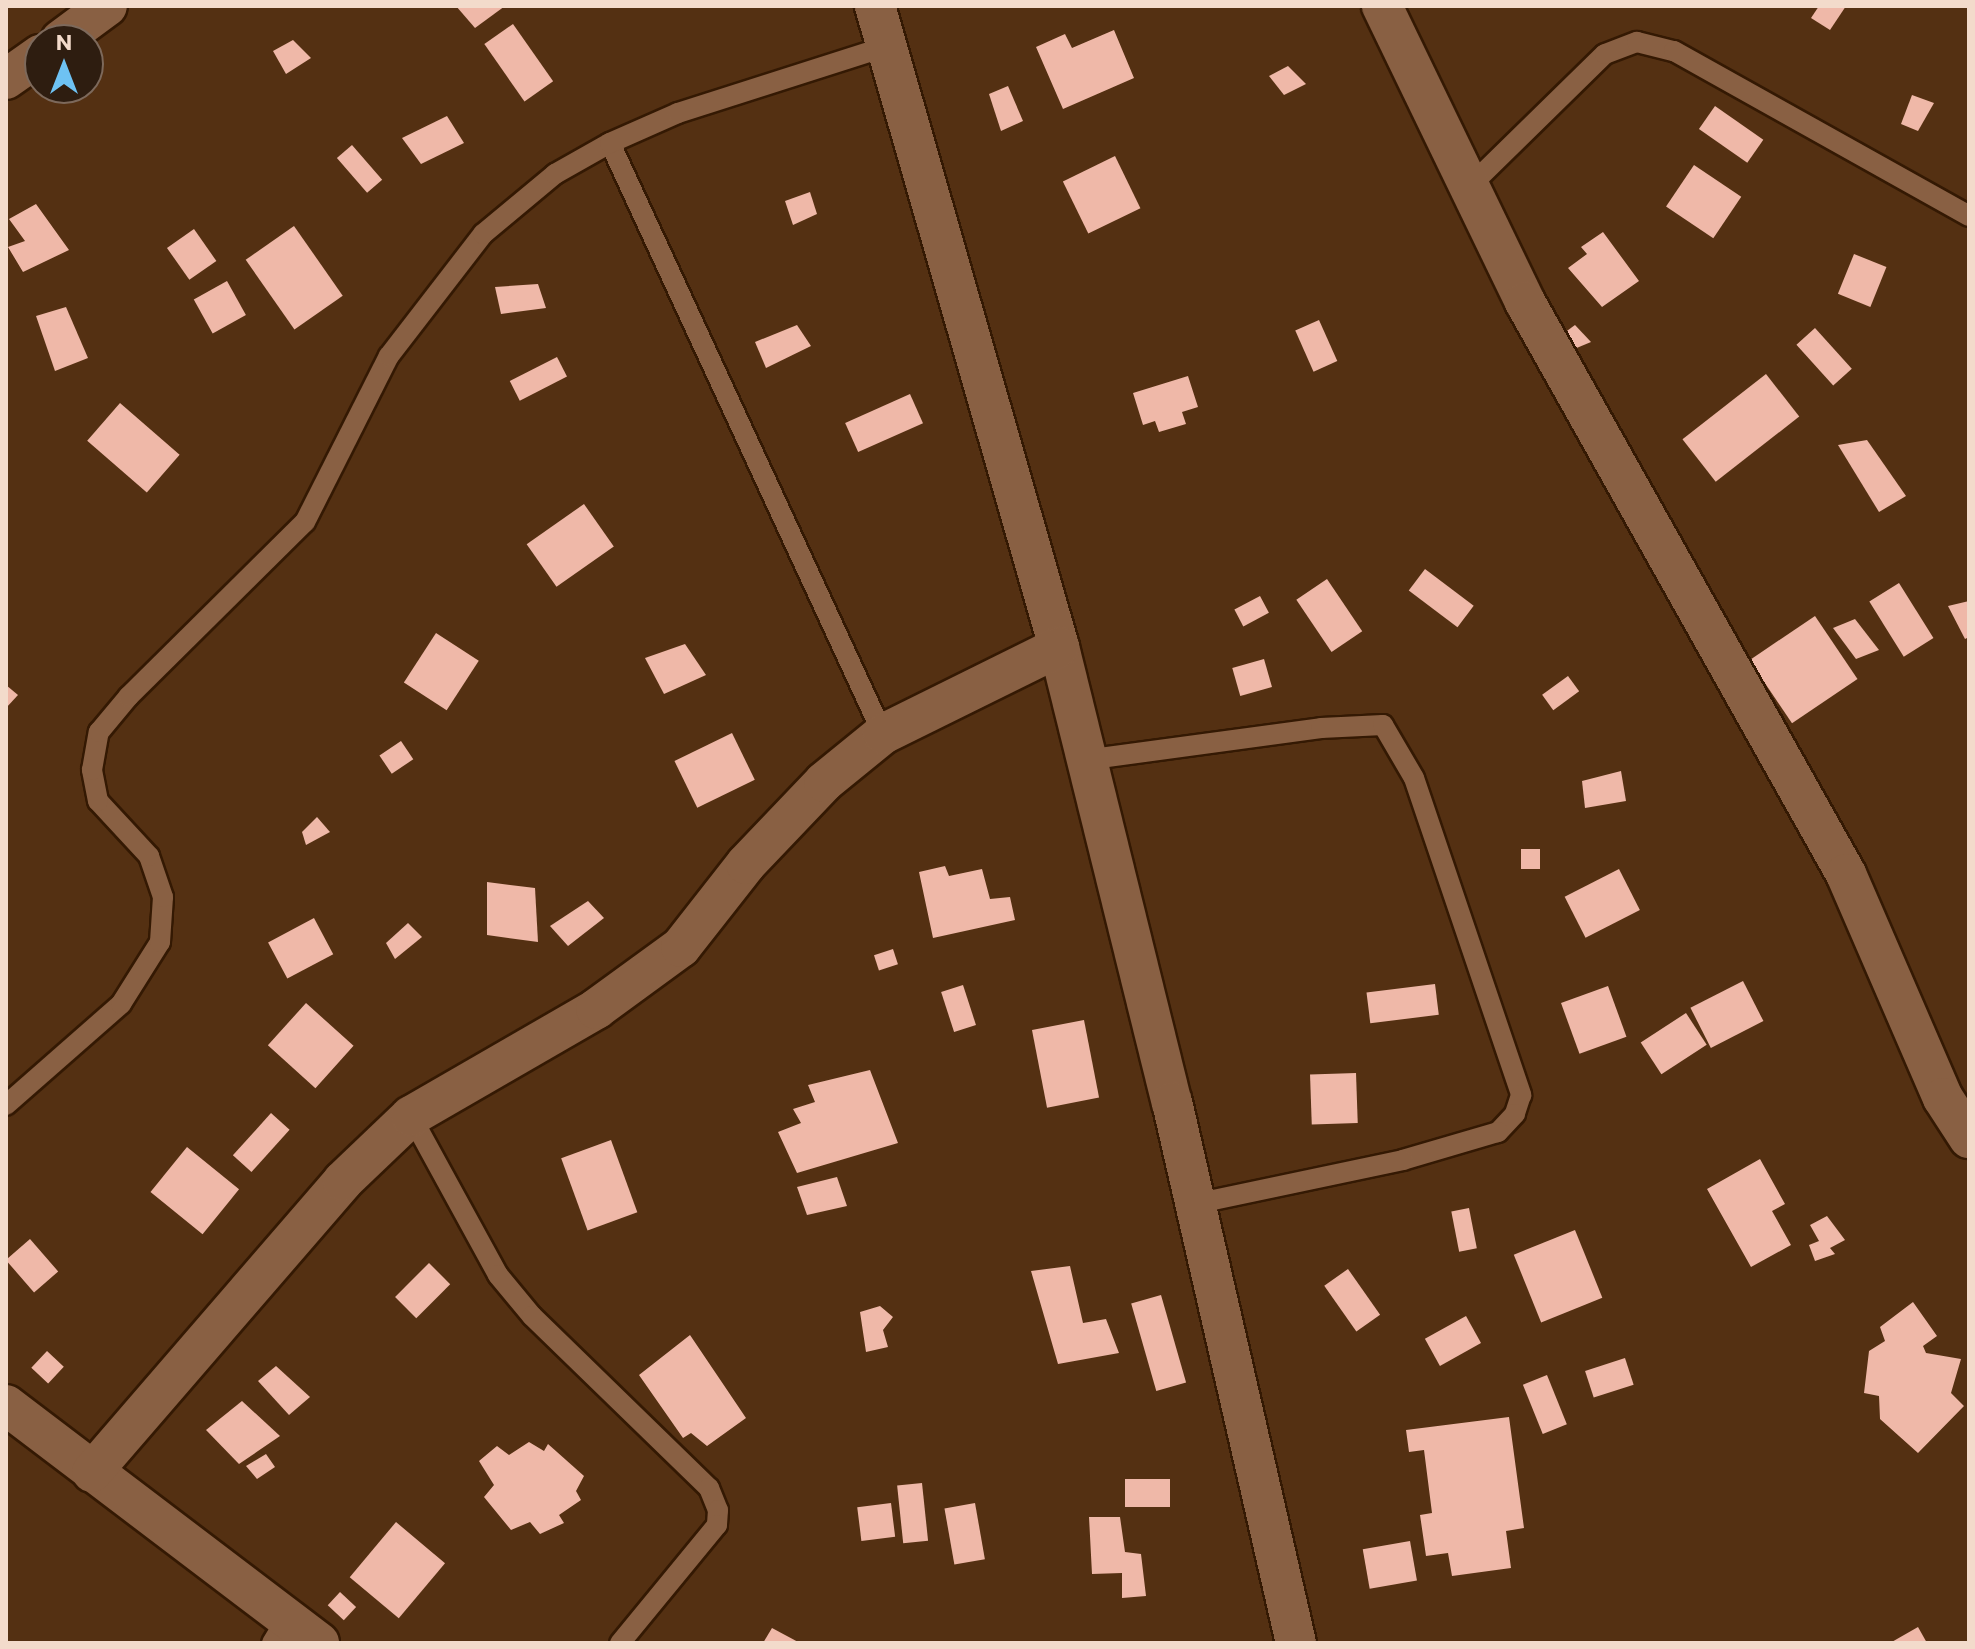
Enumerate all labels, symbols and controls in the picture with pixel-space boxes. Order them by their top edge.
north arrow [24,24,104,104]
text: N [56,28,72,55]

